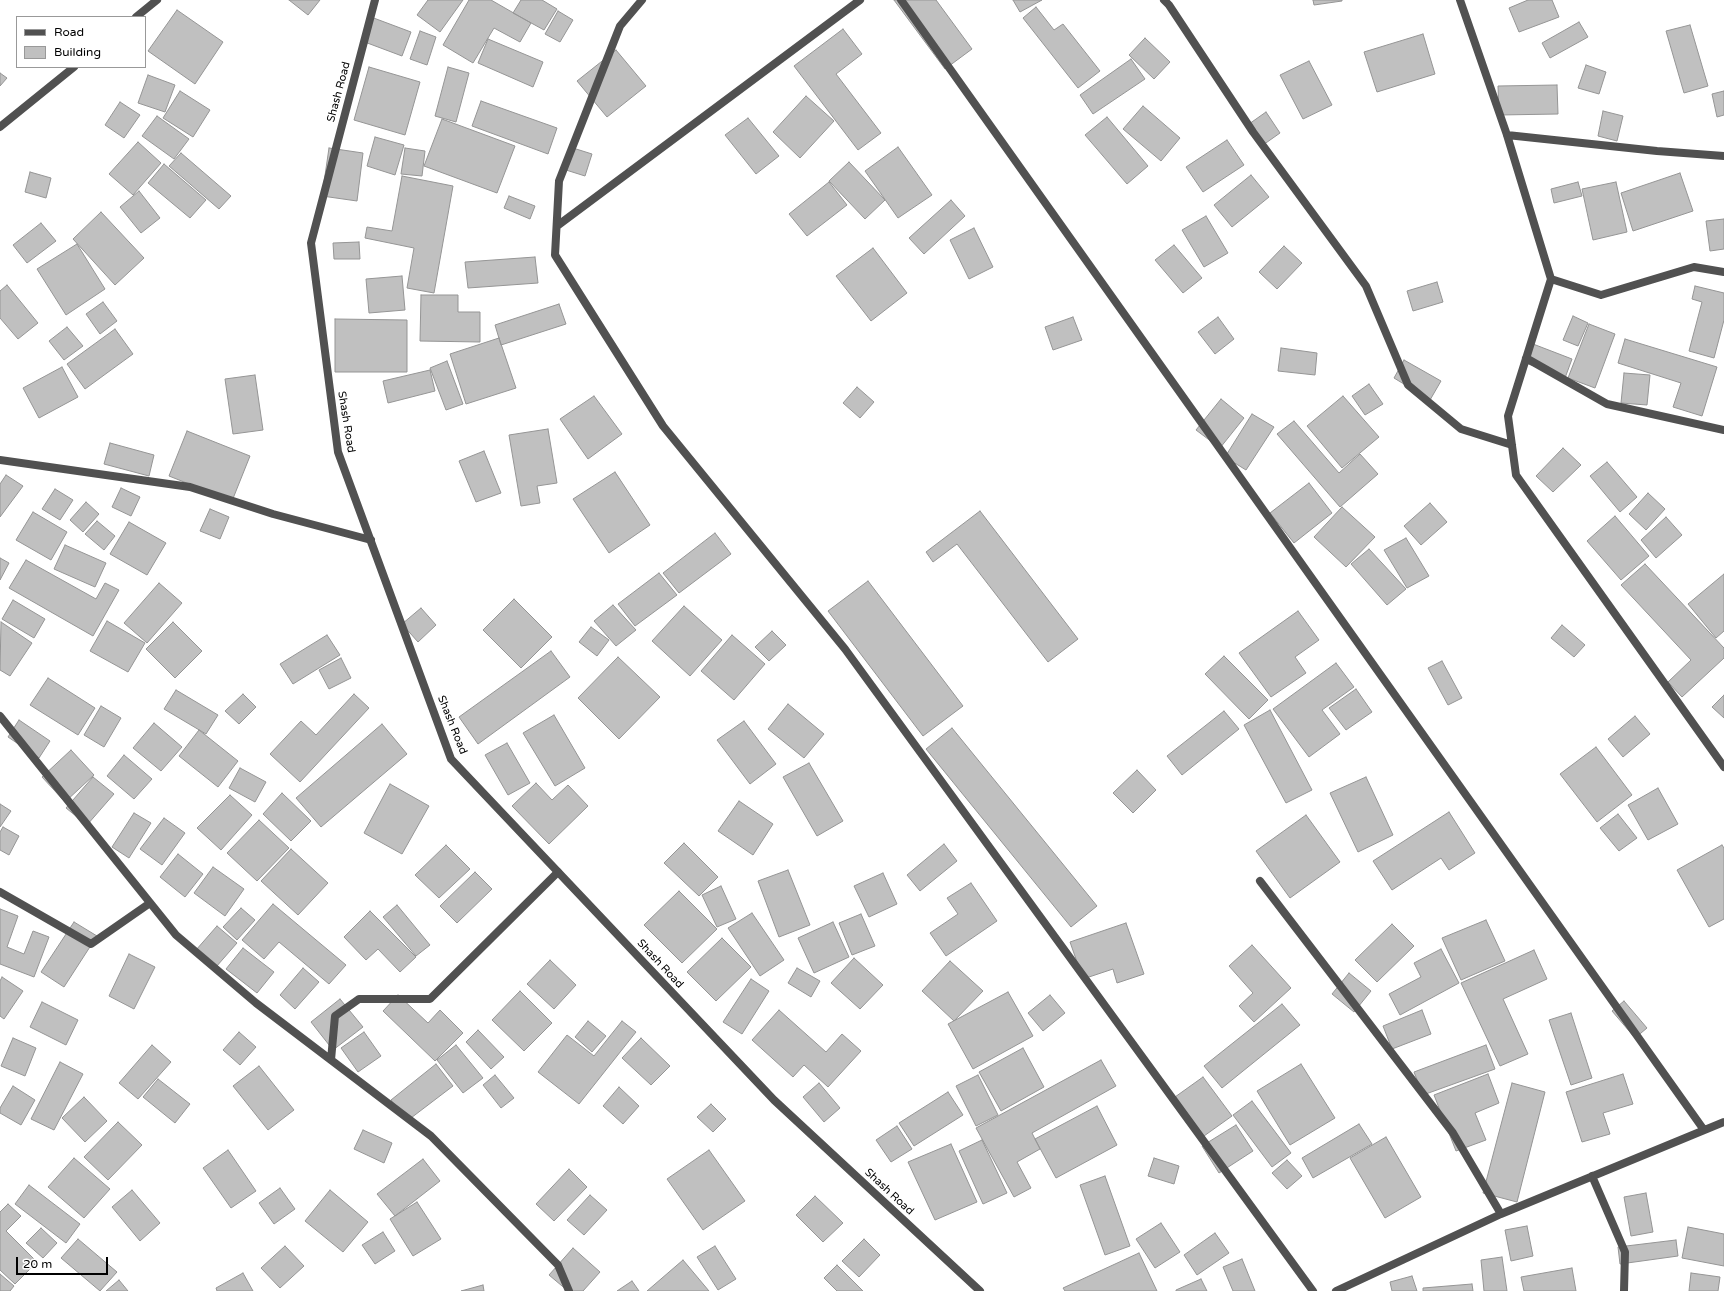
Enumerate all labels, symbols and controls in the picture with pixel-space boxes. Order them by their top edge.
legend [16,16,146,68]
text: Road [54,25,84,39]
text: Building [54,45,101,59]
street label: Shash Road [325,60,353,124]
street label: Shash Road [335,390,357,454]
street label: Shash Road [434,694,470,756]
street label: Shash Road [634,937,686,991]
street label: Shash Road [862,1166,916,1218]
scale bar [18,1249,110,1275]
text: 20 m [23,1257,52,1271]

